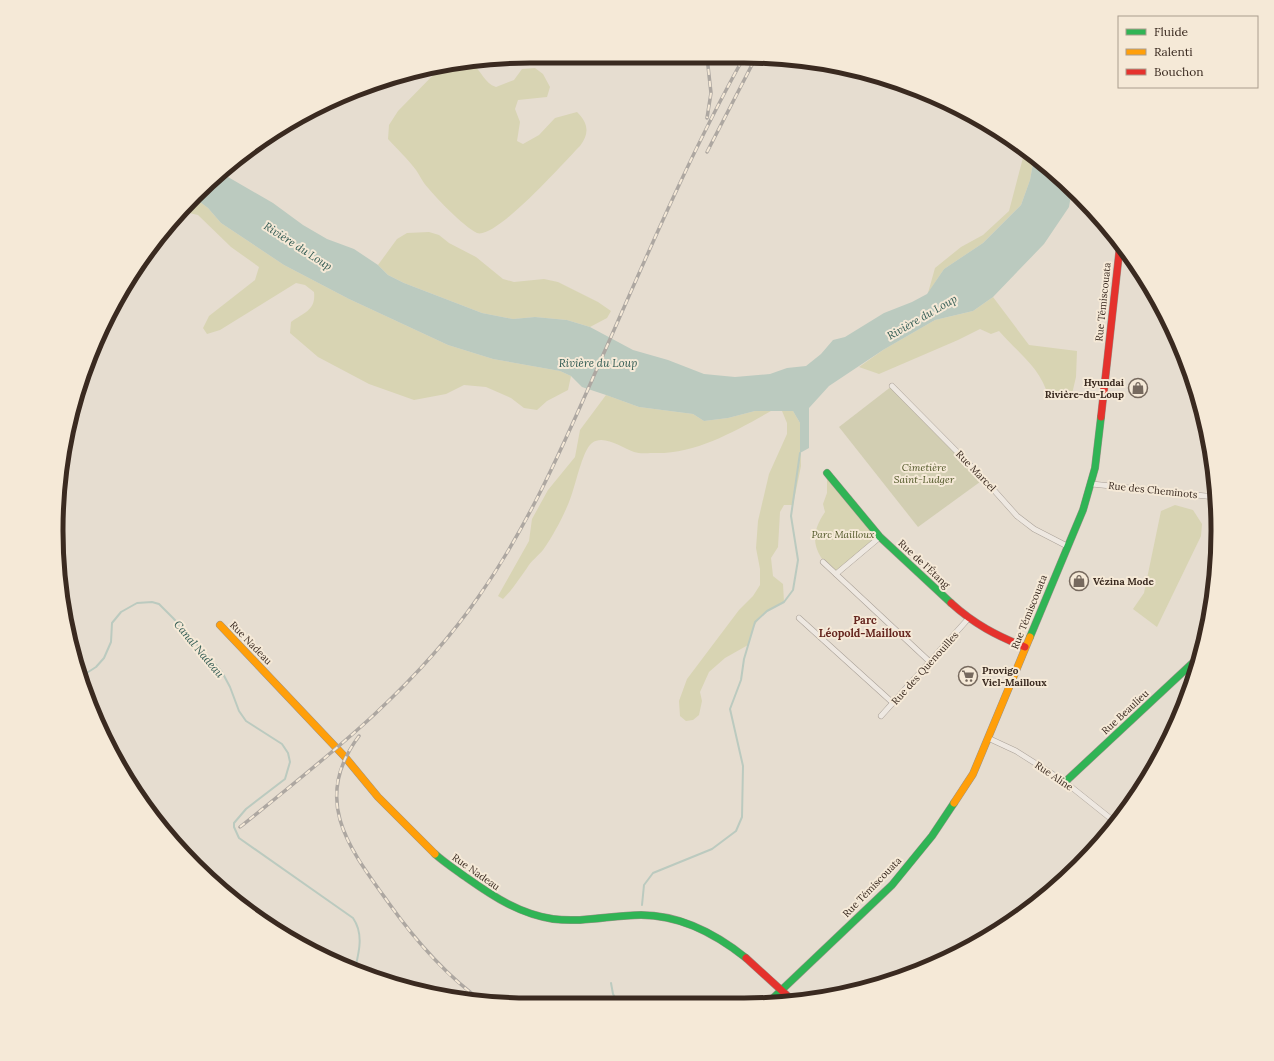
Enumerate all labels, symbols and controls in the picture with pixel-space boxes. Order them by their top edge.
legend [1118,16,1258,88]
text: Fluide [1154,24,1189,39]
text: Ralenti [1154,44,1193,59]
text: Bouchon [1154,64,1204,79]
water label: Rivière du Loup [261,219,335,273]
street label: Rue Témiscouata [1092,262,1114,342]
water label: Rivière du Loup [885,291,959,343]
water label: Rivière du Loup [559,356,637,370]
place label: Hyundai Rivière-du-Loup [1045,376,1125,401]
shop icon: Hyundai Rivière-du-Loup [1127,377,1149,399]
street label: Rue Marcel [953,448,999,495]
park label: Cimetière Saint-Ludger [894,461,955,486]
street label: Rue des Cheminots [1108,479,1199,501]
park label: Parc Mailloux [811,528,875,541]
street label: Rue de l'Étang [895,537,953,592]
shop icon: Vézina Mode [1068,570,1090,592]
street label: Rue Témiscouata [1008,573,1050,651]
place label: Vézina Mode [1093,575,1154,588]
district label: Parc Léopold-Mailloux [819,613,911,640]
water label: Canal Nadeau [171,617,227,681]
street label: Rue Nadeau [227,619,275,667]
street label: Rue des Quenouilles [889,628,962,707]
place label: Provigo Viel-Mailloux [982,664,1047,689]
supermarket icon: Provigo Viel-Mailloux [957,665,979,687]
street label: Rue Beaulieu [1099,687,1151,737]
street label: Rue Aline [1032,758,1076,794]
street label: Rue Nadeau [450,851,502,893]
street label: Rue Témiscouata [840,854,904,920]

